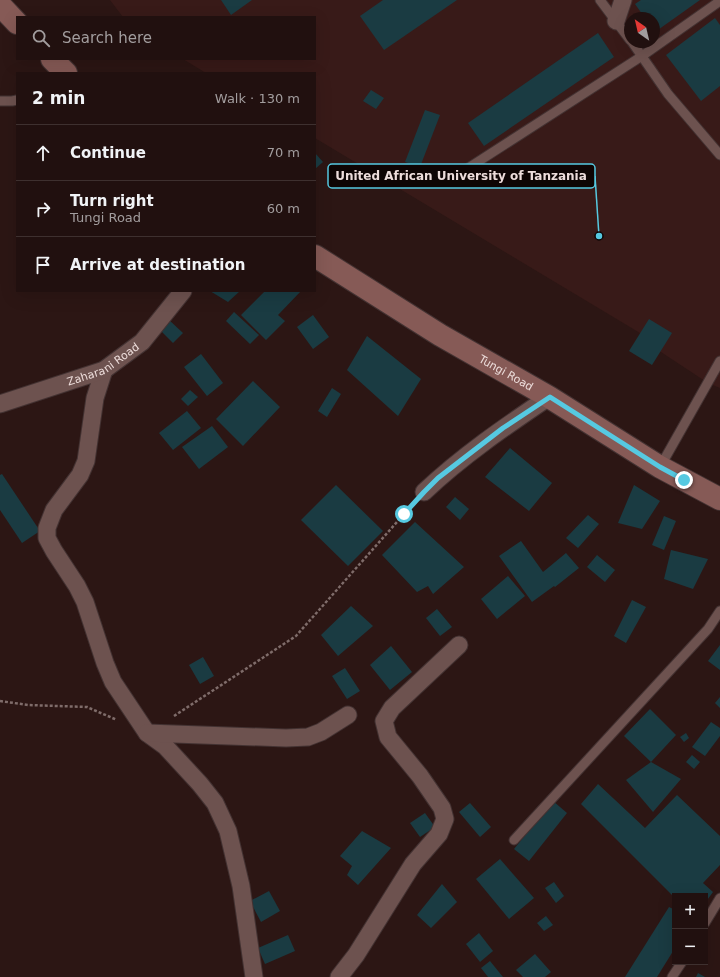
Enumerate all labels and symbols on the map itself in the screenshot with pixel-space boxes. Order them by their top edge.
north arrow [624,12,660,48]
callout: United African University of Tanzania [328,164,595,188]
text: United African University of Tanzania [335,169,587,183]
street label: Zaharani Road [65,340,142,388]
street label: Tungi Road [476,352,536,393]
route end [675,471,693,489]
route start [395,505,413,523]

